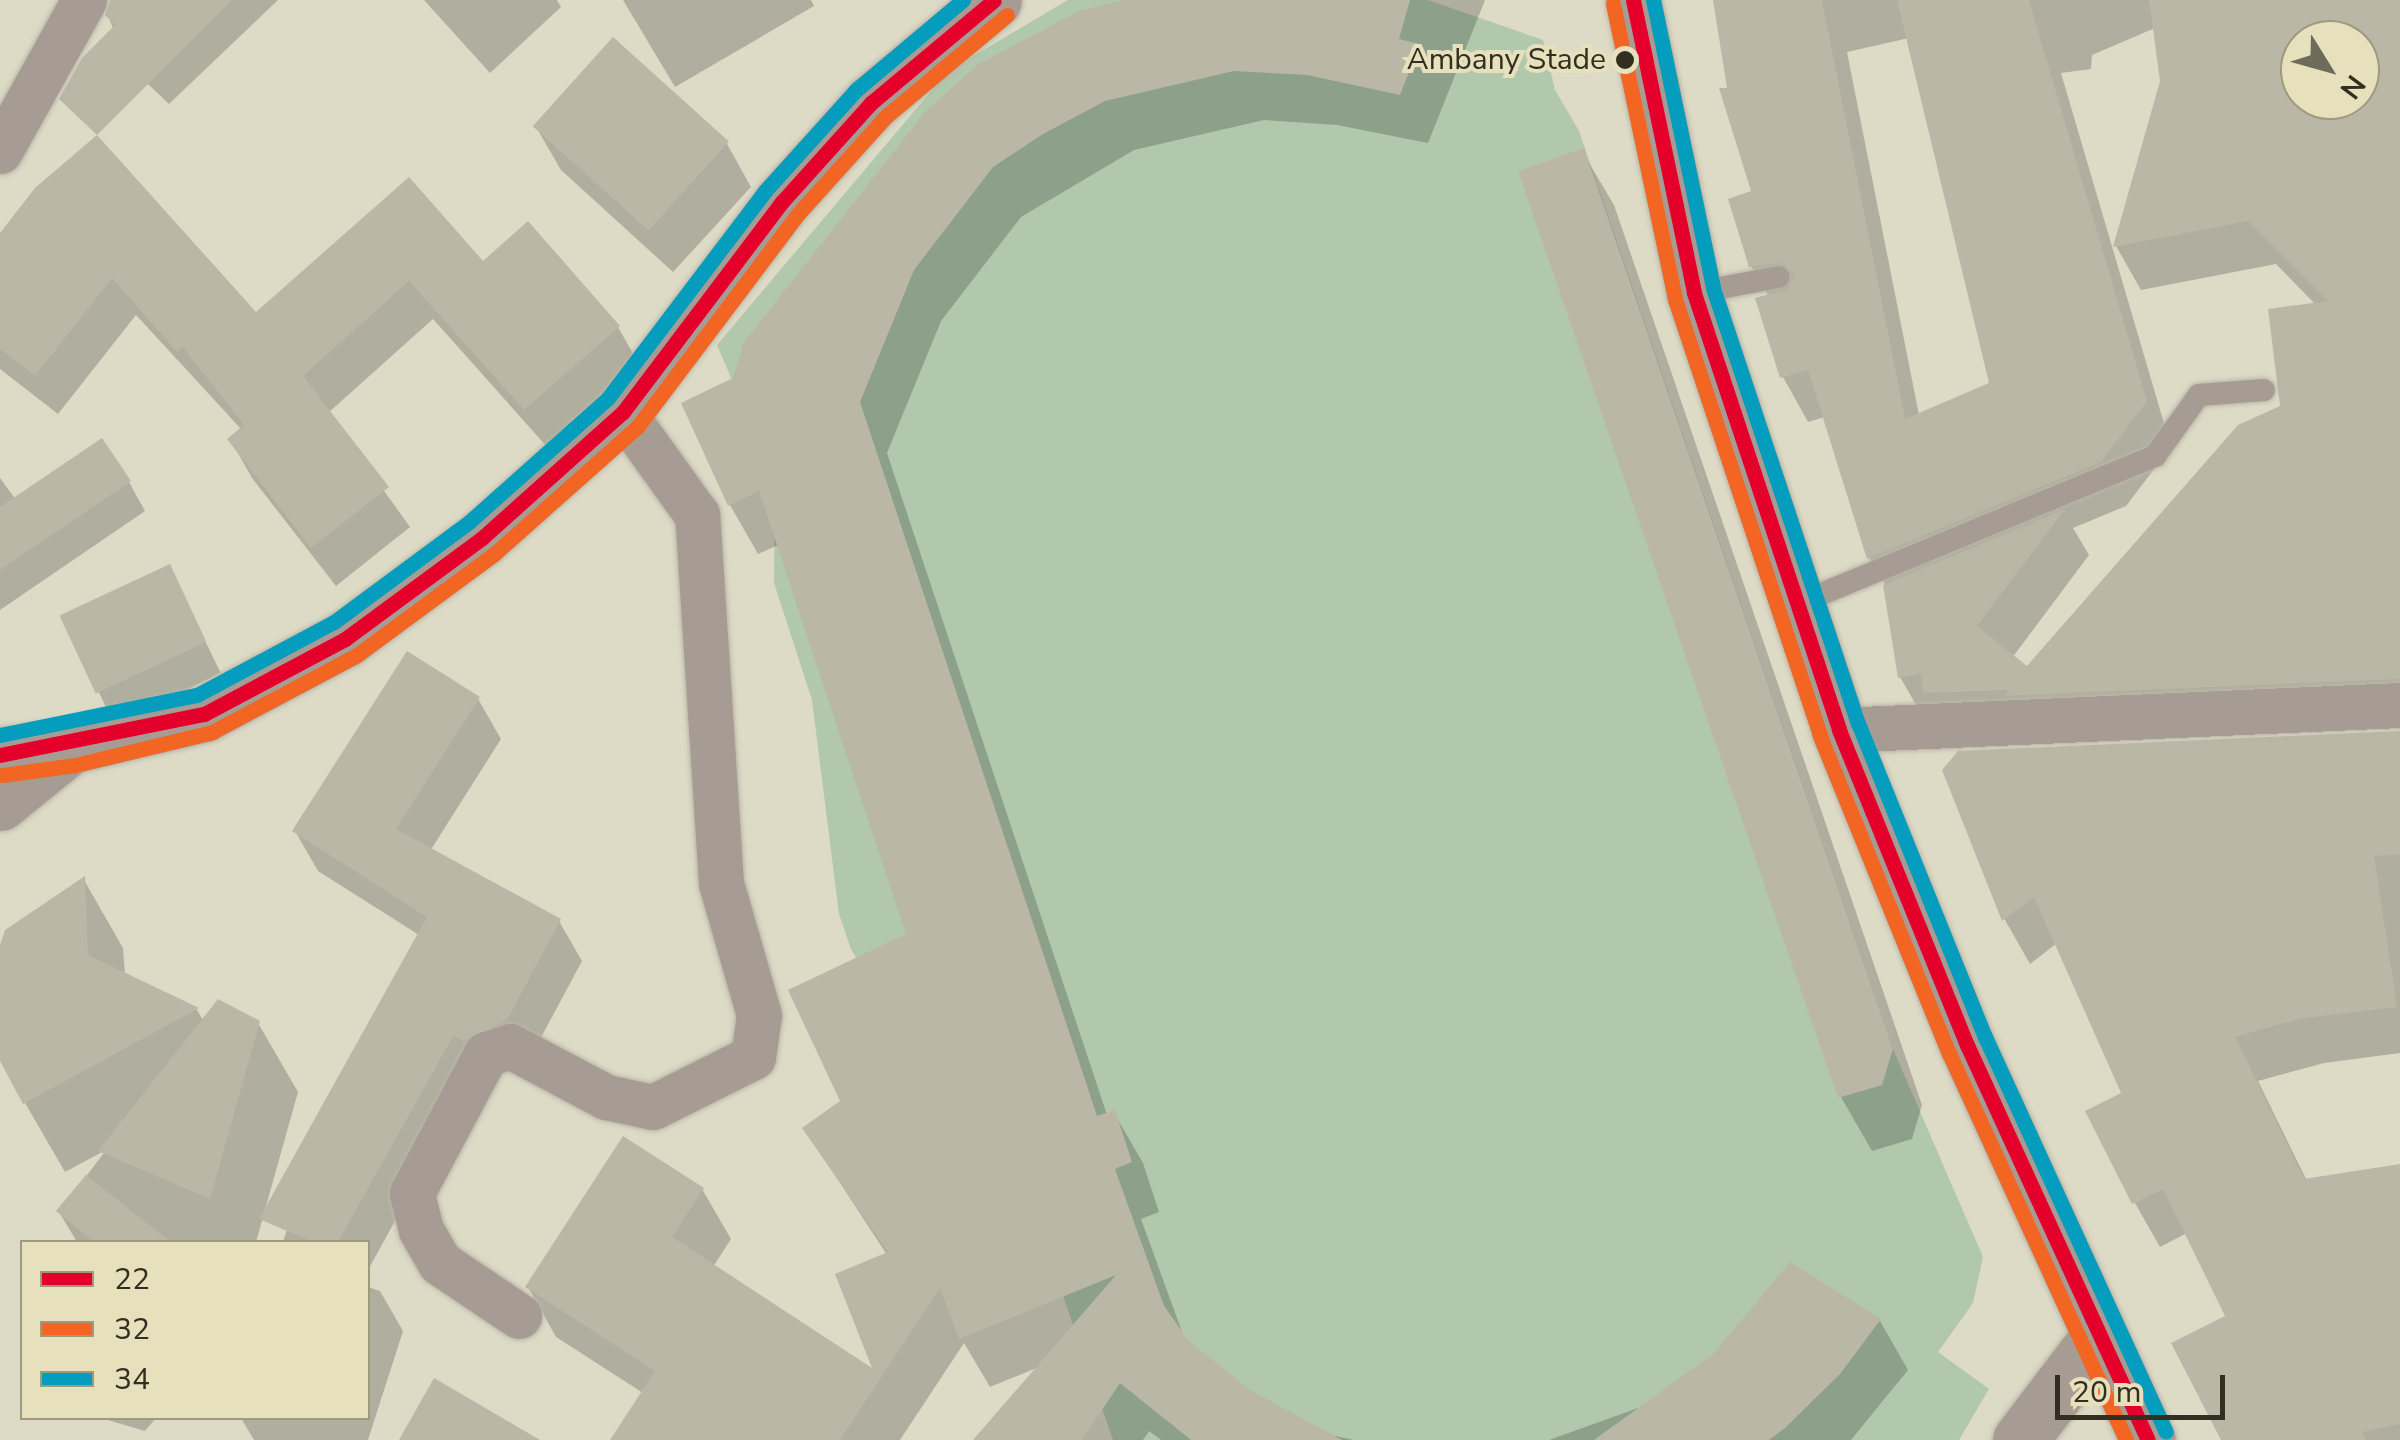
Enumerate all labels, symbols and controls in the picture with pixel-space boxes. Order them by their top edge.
north arrow [2280,20,2380,120]
place label: Ambany Stade [1407,42,1606,78]
marker: Ambany Stade [1615,50,1635,70]
text: N [2331,67,2374,107]
legend [20,1240,370,1420]
text: 22 [114,1259,150,1300]
text: 32 [114,1309,150,1350]
scale bar [2060,1355,2230,1417]
text: 34 [114,1359,150,1400]
text: 20 m [2072,1372,2141,1413]

